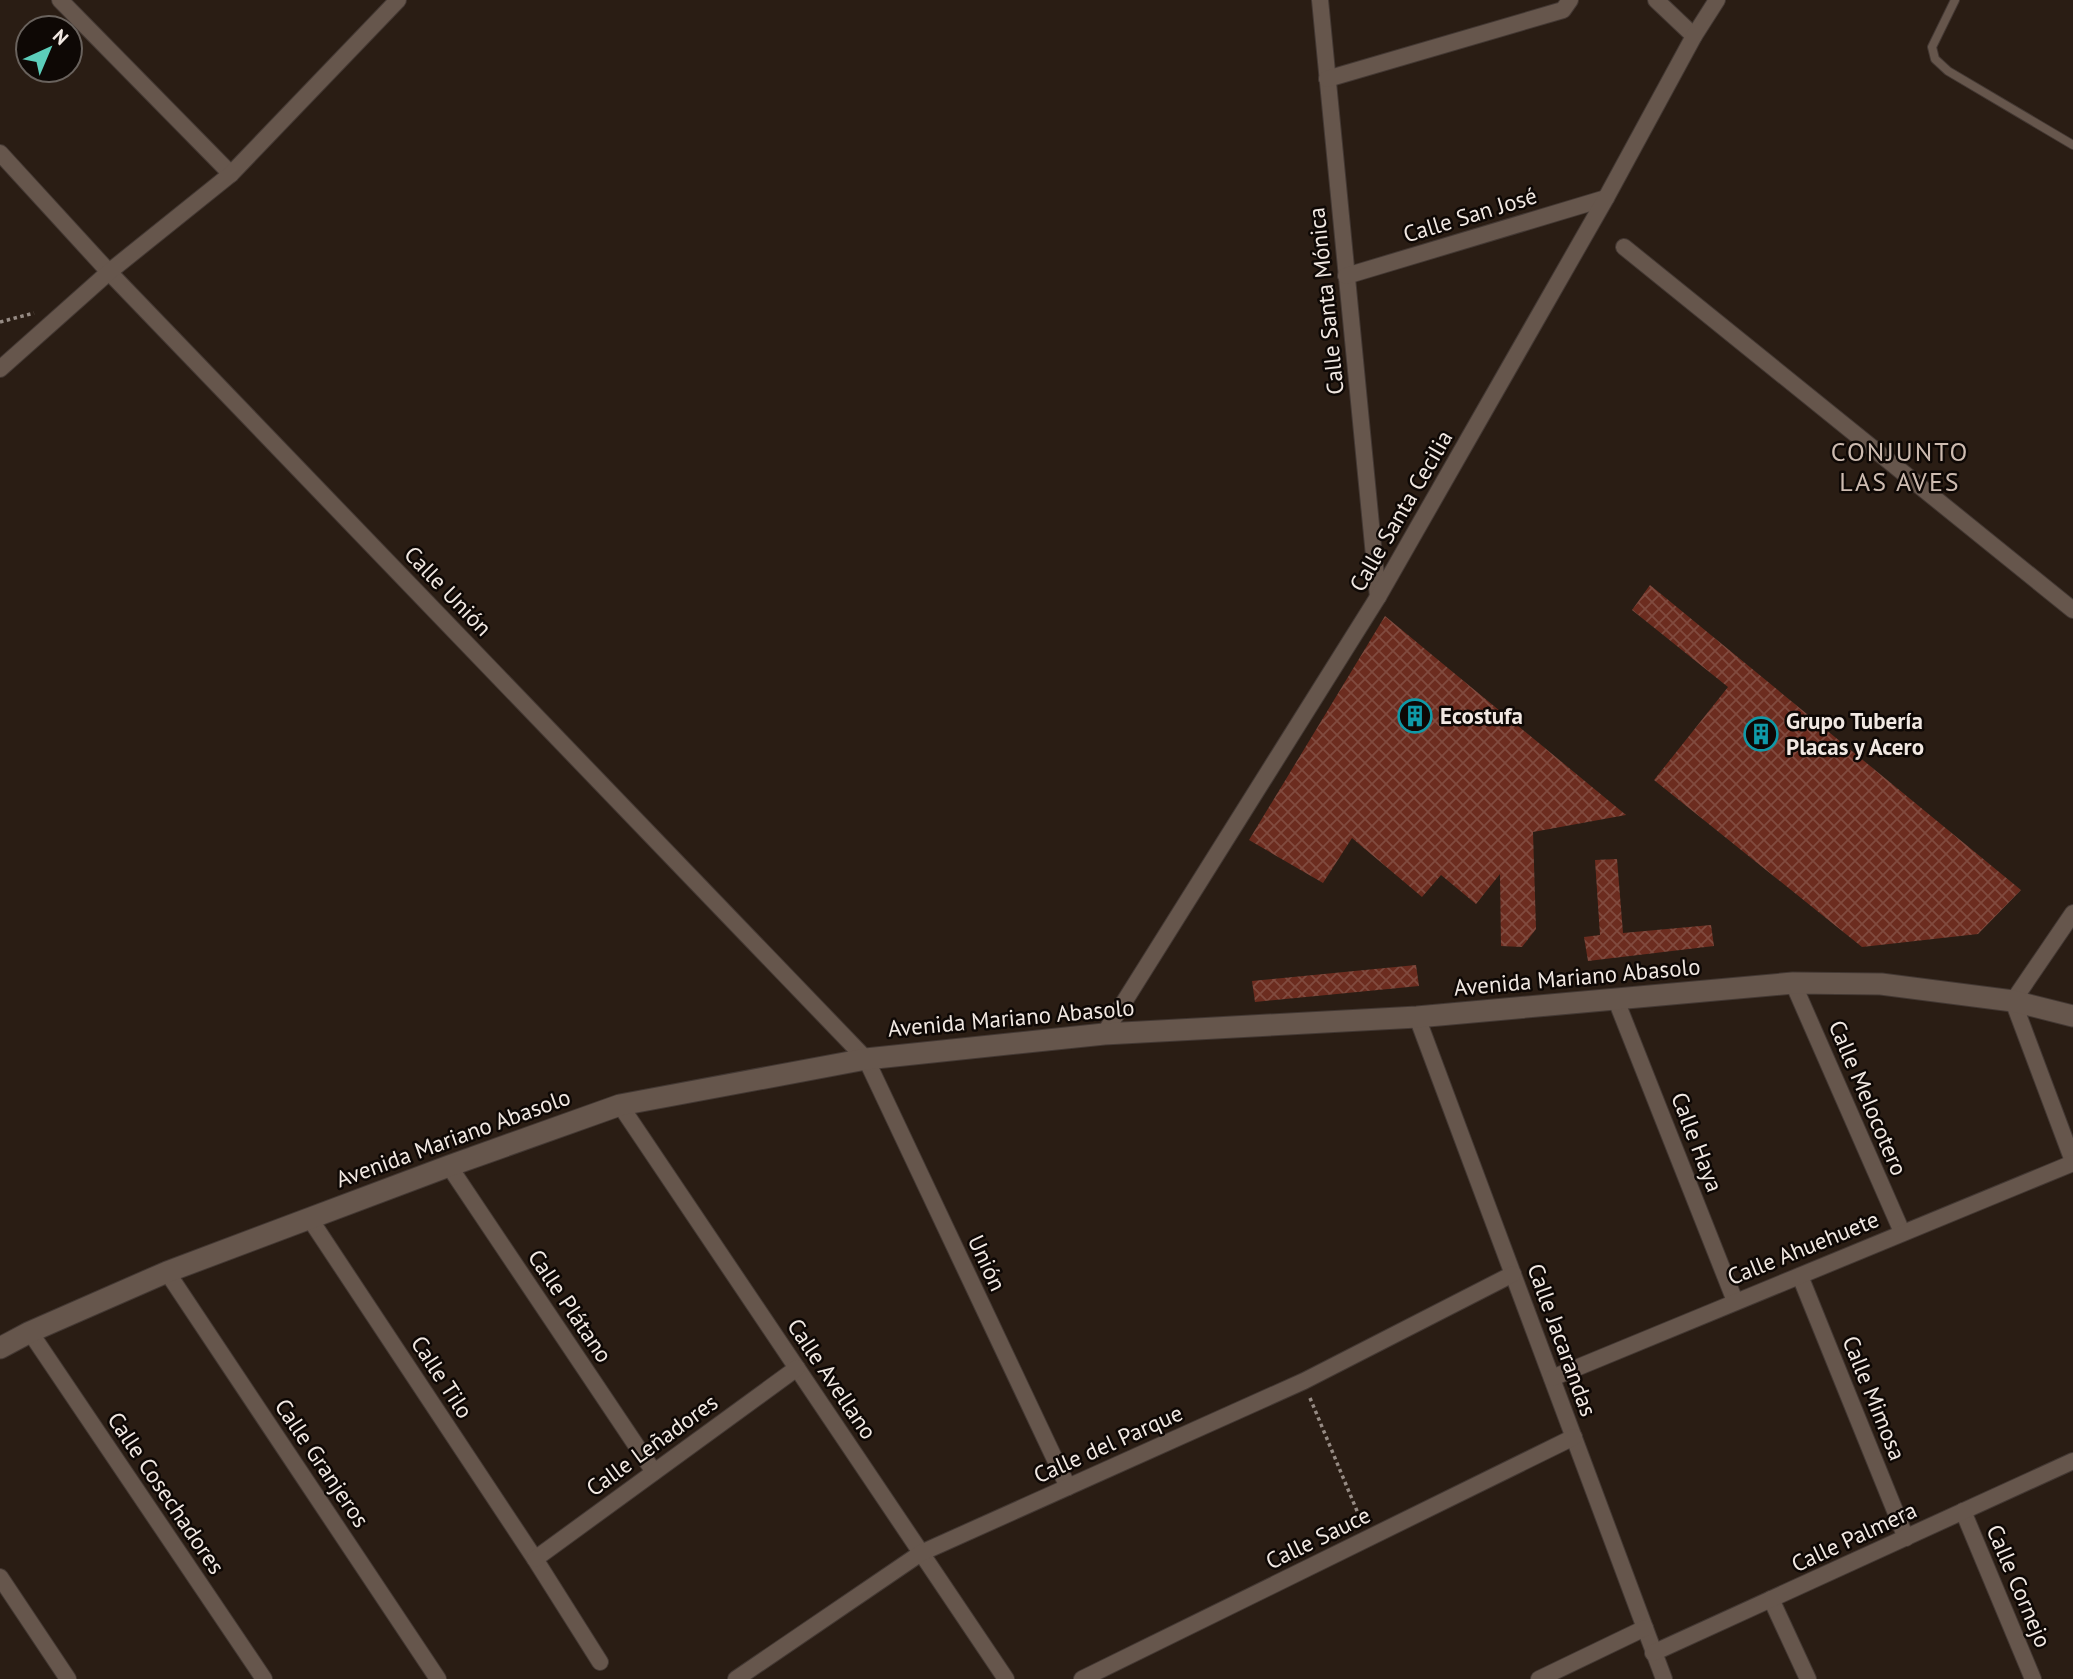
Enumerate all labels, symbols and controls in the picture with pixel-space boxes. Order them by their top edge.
north arrow [14,14,84,84]
text: N [48,24,74,50]
street label: Calle San José [1400,180,1540,249]
street label: Calle Santa Mónica [1301,206,1350,396]
street label: Calle Santa Cecilia [1343,425,1459,597]
district label: CONJUNTO LAS AVES [1831,435,1969,498]
street label: Calle Unión [398,540,498,642]
building icon: Ecostufa [1396,697,1434,735]
place label: Ecostufa [1440,701,1523,730]
place label: Grupo Tubería Placas y Acero [1786,706,1924,761]
building icon: Grupo Tubería Placas y Acero [1742,715,1780,753]
street label: Avenida Mariano Abasolo [1452,951,1701,1002]
street label: Avenida Mariano Abasolo [886,992,1135,1043]
street label: Calle Melocotero [1823,1016,1914,1180]
street label: Avenida Mariano Abasolo [332,1082,574,1193]
street label: Calle Haya [1665,1088,1730,1196]
street label: Calle Ahuehuete [1723,1204,1883,1291]
street label: Unión [962,1230,1013,1295]
street label: Calle Plátano [522,1244,619,1368]
street label: Calle Jacarandas [1521,1259,1604,1420]
street label: Calle Avellano [781,1313,883,1445]
street label: Calle Tilo [405,1330,480,1423]
street label: Calle Mimosa [1836,1331,1913,1464]
street label: Calle Leñadores [580,1387,723,1502]
street label: Calle Granjeros [269,1393,376,1533]
street label: Calle del Parque [1029,1398,1187,1489]
street label: Calle Cosechadores [101,1406,231,1579]
street label: Calle Palmera [1786,1495,1921,1578]
street label: Calle Sauce [1261,1500,1375,1575]
street label: Calle Cornejo [1981,1520,2058,1652]

